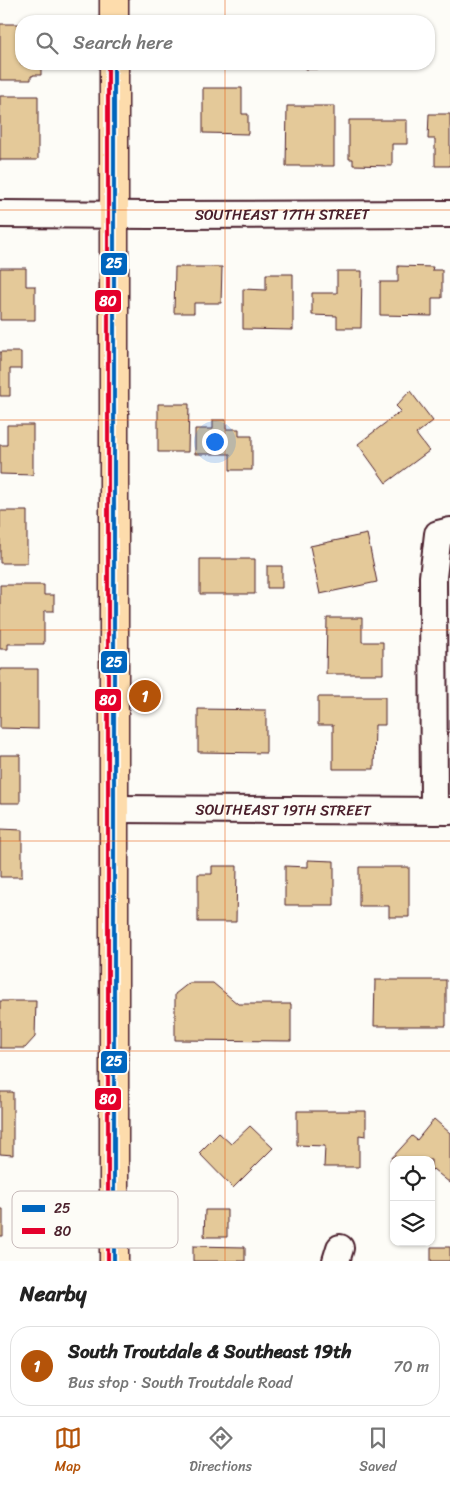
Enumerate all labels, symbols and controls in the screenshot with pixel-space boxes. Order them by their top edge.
search box [15,15,435,70]
text: Search here [73,26,173,59]
icon: search [33,29,61,57]
street label: SOUTHEAST 17TH STREET [195,201,370,228]
text: 25 [105,251,123,276]
line badge: 25 [100,252,128,276]
line badge: 80 [94,289,122,313]
text: 80 [98,289,117,314]
your location [202,429,228,455]
line badge: 25 [100,650,128,674]
text: 25 [105,650,123,675]
pin: 1 [129,677,161,715]
line badge: 80 [94,688,122,712]
text: 80 [98,688,117,713]
street label: SOUTHEAST 19TH STREET [195,796,372,824]
text: 25 [105,1049,123,1074]
line badge: 25 [100,1050,128,1074]
line badge: 80 [94,1087,122,1111]
text: 80 [98,1087,117,1112]
map controls [390,1156,435,1246]
button: locate [390,1156,435,1201]
legend [12,1191,178,1248]
text: 25 [54,1196,71,1221]
button: layers [390,1201,435,1246]
text: 80 [54,1219,71,1244]
text: Nearby [20,1275,86,1313]
text: South Troutdale & Southeast 19th [68,1335,351,1368]
text: 1 [34,1352,40,1381]
text: 70 m [393,1352,429,1381]
text: Bus stop · South Troutdale Road [68,1368,292,1397]
tab: Map [54,1424,82,1479]
tab: Directions [189,1424,252,1479]
tab: Saved [359,1424,396,1479]

